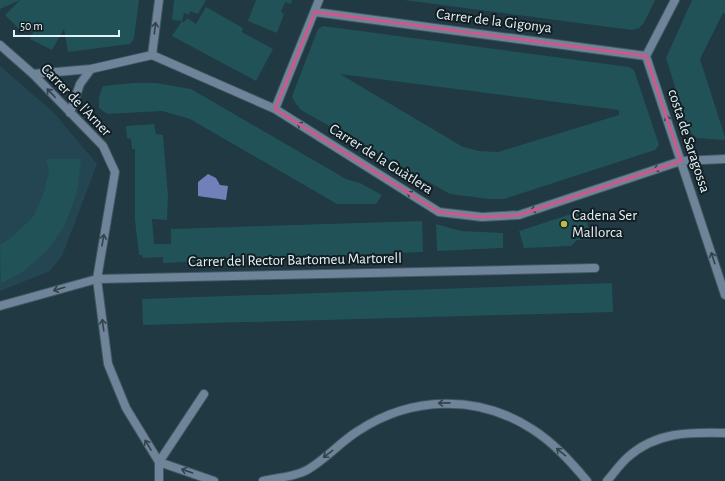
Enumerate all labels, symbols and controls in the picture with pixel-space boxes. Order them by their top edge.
street label: Carrer de la Gigonya [435,6,553,36]
scale bar [14,12,119,38]
text: 50 m [20,20,43,32]
one-way arrow [151,22,159,35]
street label: Carrer de l'Arner [38,61,114,139]
street label: costa de Saragossa [665,87,713,195]
one-way arrow [46,88,56,98]
one-way arrow [664,114,671,127]
street label: Carrer de la Guàtlera [327,121,436,197]
one-way arrow [297,122,308,130]
one-way arrow [654,165,666,173]
one-way arrow [407,191,418,199]
one-way arrow [529,206,542,213]
place label: Cadena Ser Mallorca [572,208,637,240]
marker: Cadena Ser Mallorca [559,219,569,229]
one-way arrow [99,234,107,247]
street label: Carrer del Rector Bartomeu Martorell [188,251,402,269]
one-way arrow [709,251,716,264]
one-way arrow [53,286,66,293]
one-way arrow [99,319,107,332]
one-way arrow [438,399,451,407]
one-way arrow [144,439,152,451]
one-way arrow [556,448,566,457]
one-way arrow [322,450,333,458]
one-way arrow [181,467,193,475]

